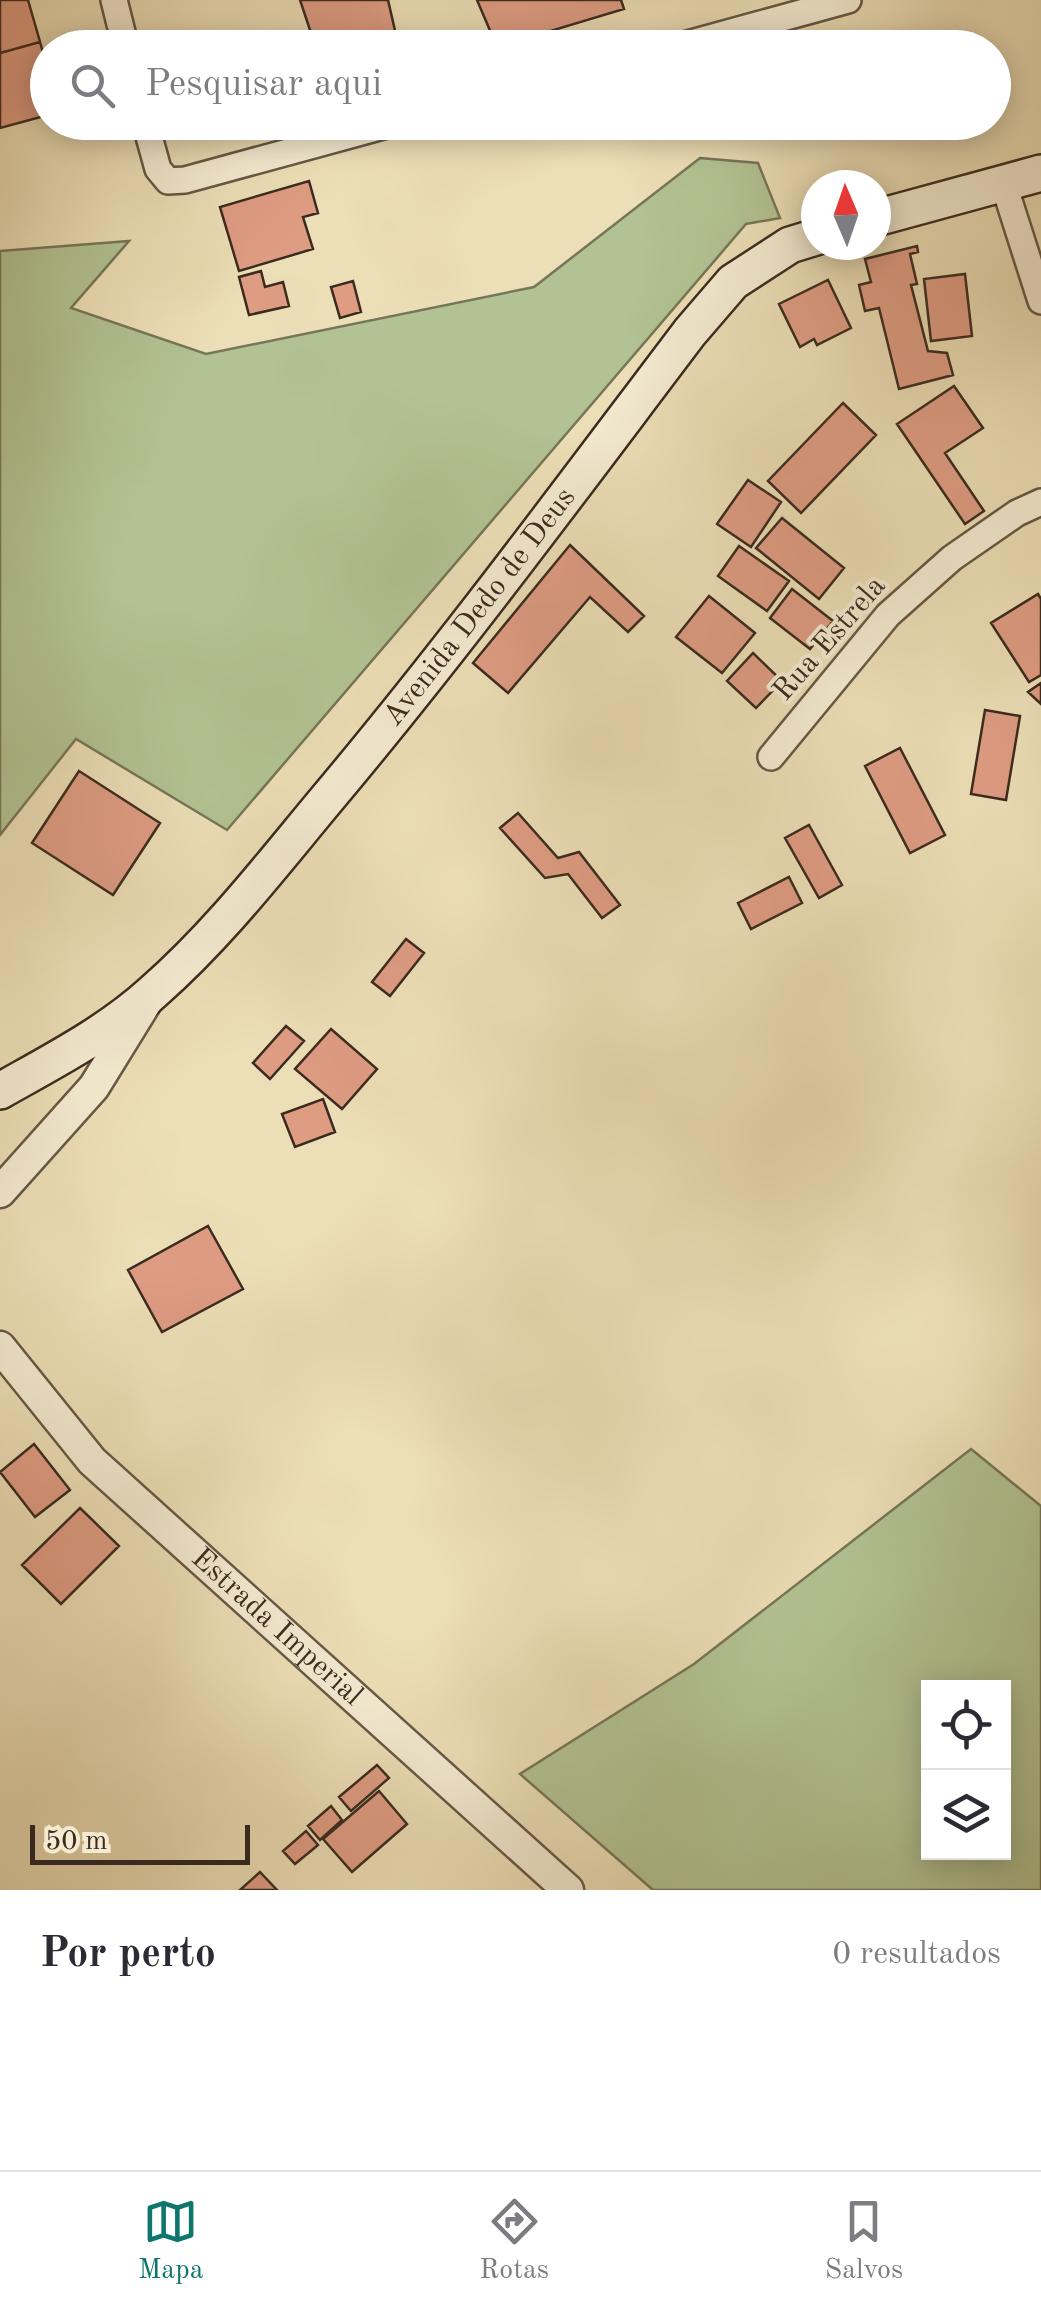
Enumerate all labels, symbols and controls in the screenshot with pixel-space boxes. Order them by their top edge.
search box [30,30,1011,140]
icon: search [65,58,120,113]
text: Pesquisar aqui [145,66,382,104]
north arrow [801,170,891,260]
street label: Avenida Dedo de Deus [378,482,581,732]
street label: Rua Estrela [768,571,892,707]
street label: Estrada Imperial [185,1543,368,1712]
map controls [921,1680,1011,1860]
button: locate [921,1680,1011,1770]
button: layers [921,1770,1011,1860]
scale bar [30,1820,250,1864]
text: 50 m [45,1828,108,1856]
text: Por perto [40,1934,216,1976]
text: 0 resultados [833,1939,1001,1971]
tab: Mapa [138,2194,204,2289]
tab: Rotas [479,2194,549,2289]
tab: Salvos [825,2194,903,2289]

